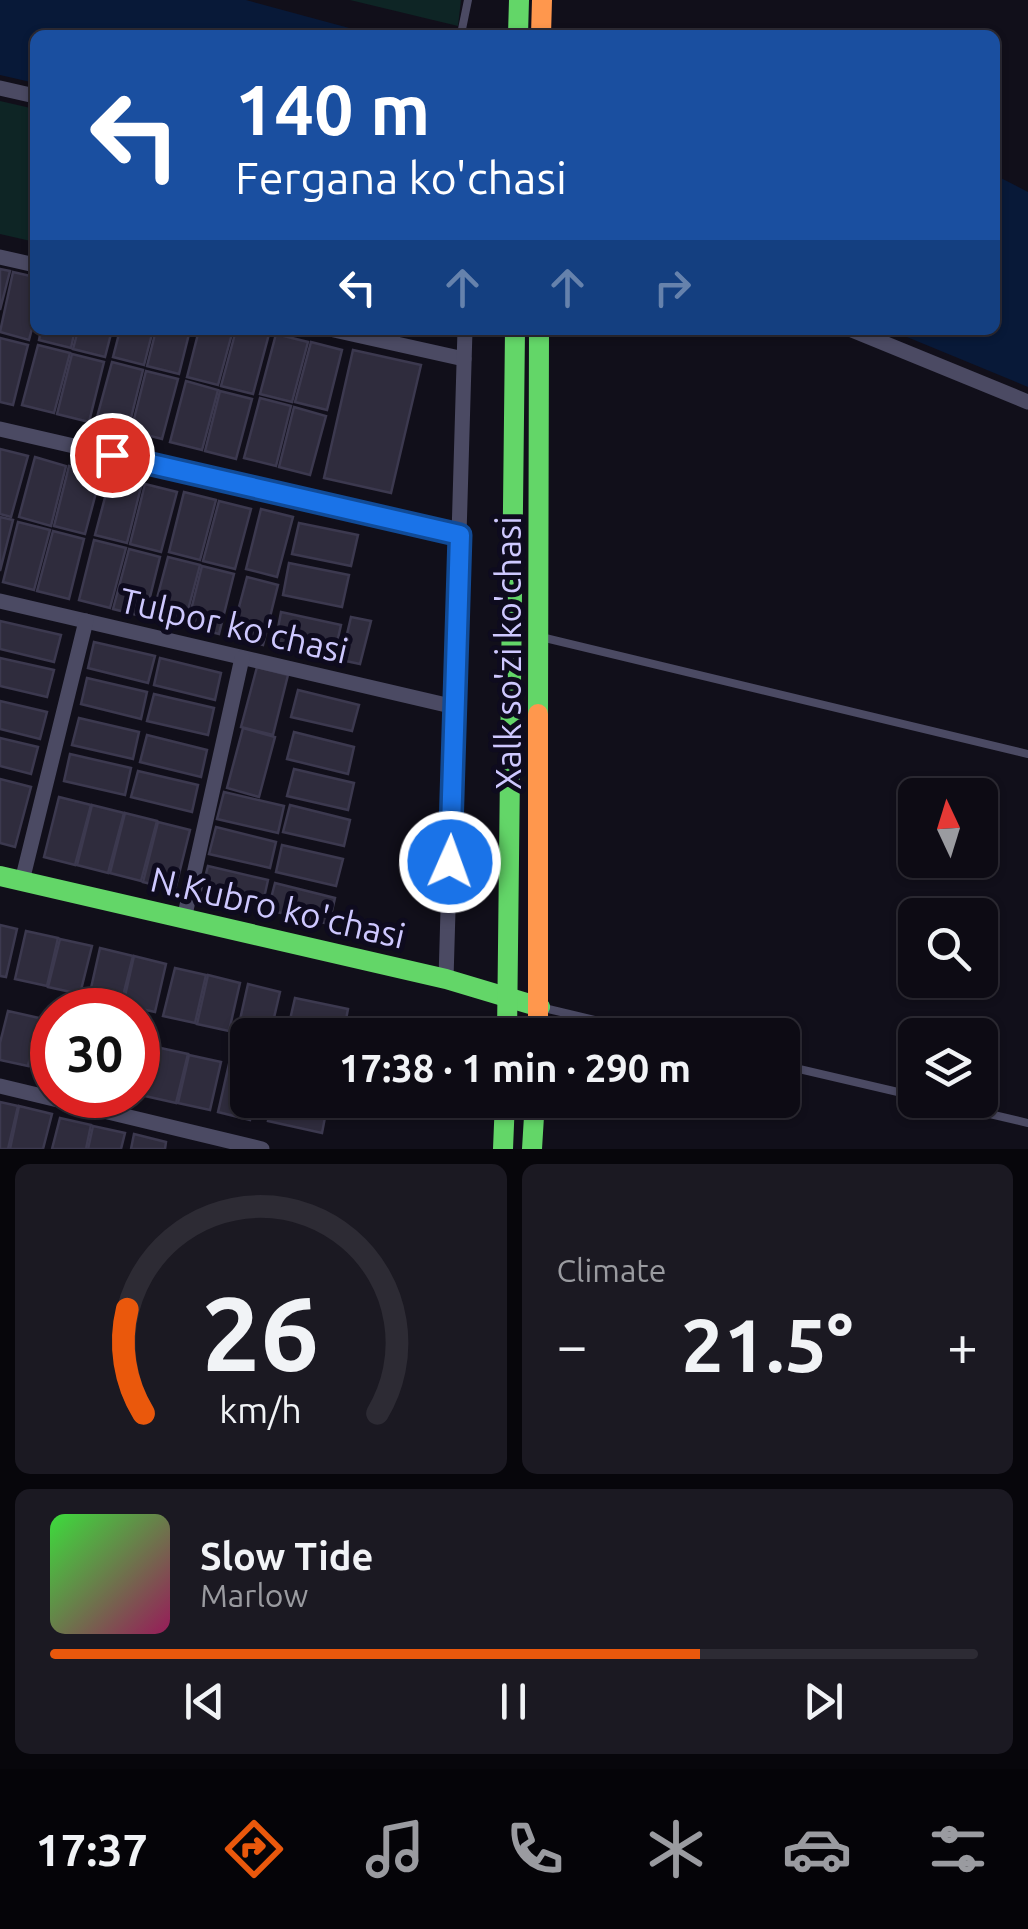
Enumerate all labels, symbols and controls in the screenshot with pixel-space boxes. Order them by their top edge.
icon: left [70,70,200,200]
text: 140 m [235,70,430,148]
text: Fergana ko'chasi [235,152,567,203]
icon: left [330,260,385,315]
icon: ahead [435,260,490,315]
icon: ahead [540,260,595,315]
icon: right [645,260,700,315]
pin [70,413,155,498]
icon: arrive [85,428,140,483]
street label: Xalk so'zi ko'chasi [488,516,528,790]
street label: Tulpor ko'chasi [116,579,352,671]
north arrow [898,778,998,878]
map controls [898,778,998,1118]
position arrow [398,810,502,914]
street label: N.Kubro ko'chasi [147,858,409,956]
button: search [898,898,998,998]
speed limit sign: 30 [30,988,160,1118]
button: layers [898,1018,998,1118]
text: 17:38 · 1 min · 290 m [339,1047,691,1089]
text: Climate [557,1252,667,1288]
text: 26 [202,1274,319,1391]
text: 21.5° [681,1302,853,1386]
text: − [557,1314,588,1375]
text: + [947,1314,978,1375]
text: km/h [219,1390,302,1430]
text: Slow Tide [200,1535,373,1577]
text: Marlow [200,1577,308,1613]
icon: previous [177,1674,232,1729]
icon: pause [486,1674,541,1729]
icon: next [796,1674,851,1729]
icon: directions [219,1814,289,1884]
icon: music [360,1814,430,1884]
icon: phone [500,1814,570,1884]
icon: climate [641,1814,711,1884]
icon: car [782,1814,852,1884]
icon: filters [923,1814,993,1884]
text: 17:37 [35,1824,148,1875]

